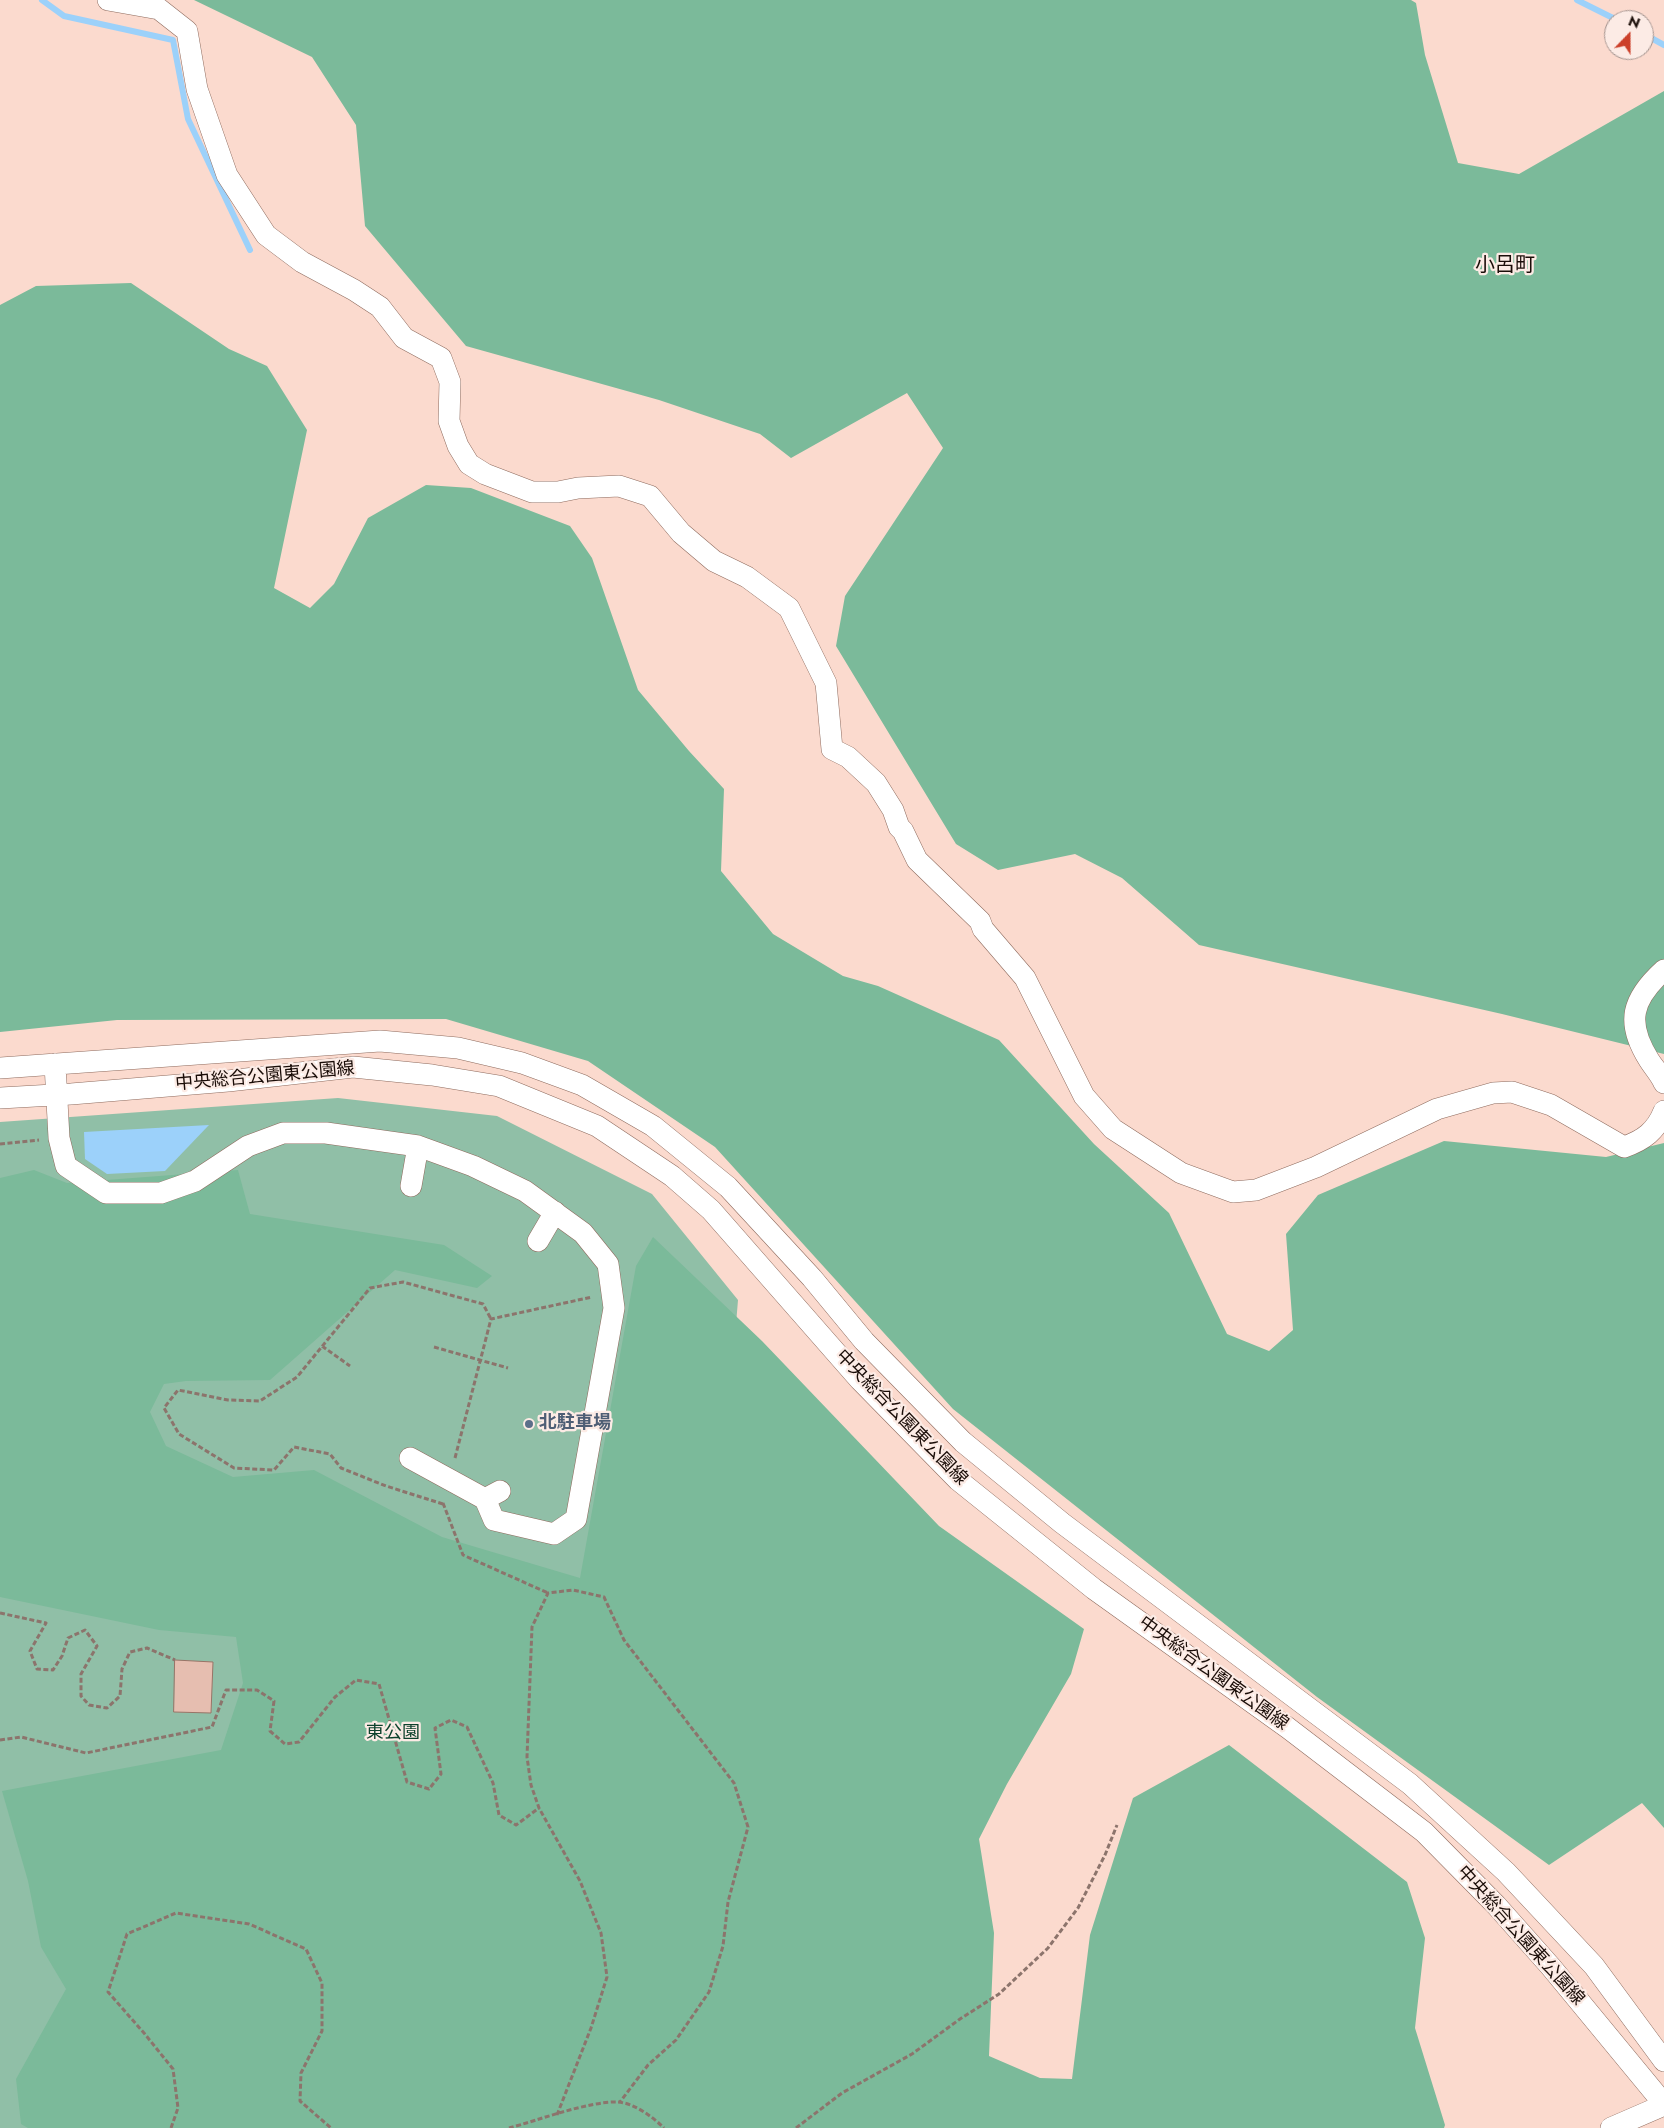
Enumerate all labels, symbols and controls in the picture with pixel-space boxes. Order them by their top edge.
north arrow [1604,10,1654,60]
text: N [1625,11,1643,33]
district label: 小呂町 [1475,254,1535,278]
street label: 中央総合公園東公園線 [174,1058,356,1096]
street label: 中央総合公園東公園線 [831,1346,971,1490]
place label: 北駐車場 [539,1413,611,1435]
marker: 北駐車場 [523,1418,535,1430]
street label: 中央総合公園東公園線 [1134,1612,1292,1736]
park label: 東公園 [366,1723,420,1745]
street label: 中央総合公園東公園線 [1452,1862,1588,2010]

